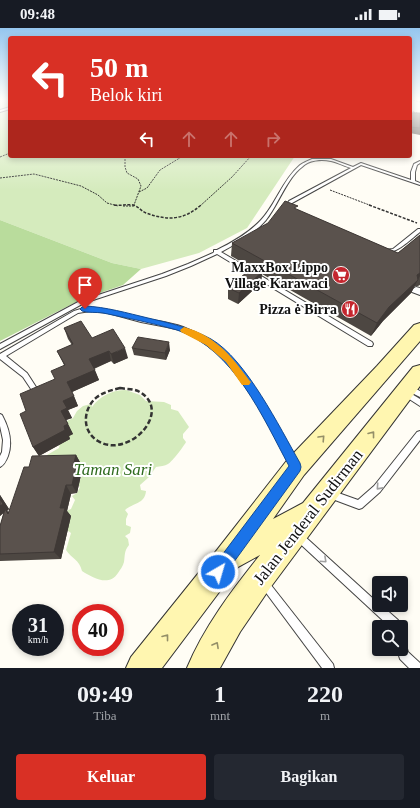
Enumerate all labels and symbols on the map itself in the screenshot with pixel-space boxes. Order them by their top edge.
place label: MaxxBox Lippo Village Karawaci [225,260,328,291]
supermarket icon: MaxxBox Lippo Village Karawaci [331,265,351,285]
pin [68,268,102,309]
restaurant icon: Pizza ė Birra [340,299,360,319]
place label: Pizza ė Birra [259,302,337,317]
one-way arrow [367,432,374,439]
one-way arrow [317,435,325,443]
street label: Jalan Jenderal Sudirman [249,445,367,588]
park label: Taman Sari [74,460,152,479]
one-way arrow [376,482,383,490]
position arrow [197,551,239,593]
one-way arrow [319,555,326,562]
speed limit sign: 40 [72,604,124,656]
one-way arrow [162,635,169,642]
one-way arrow [212,641,219,649]

